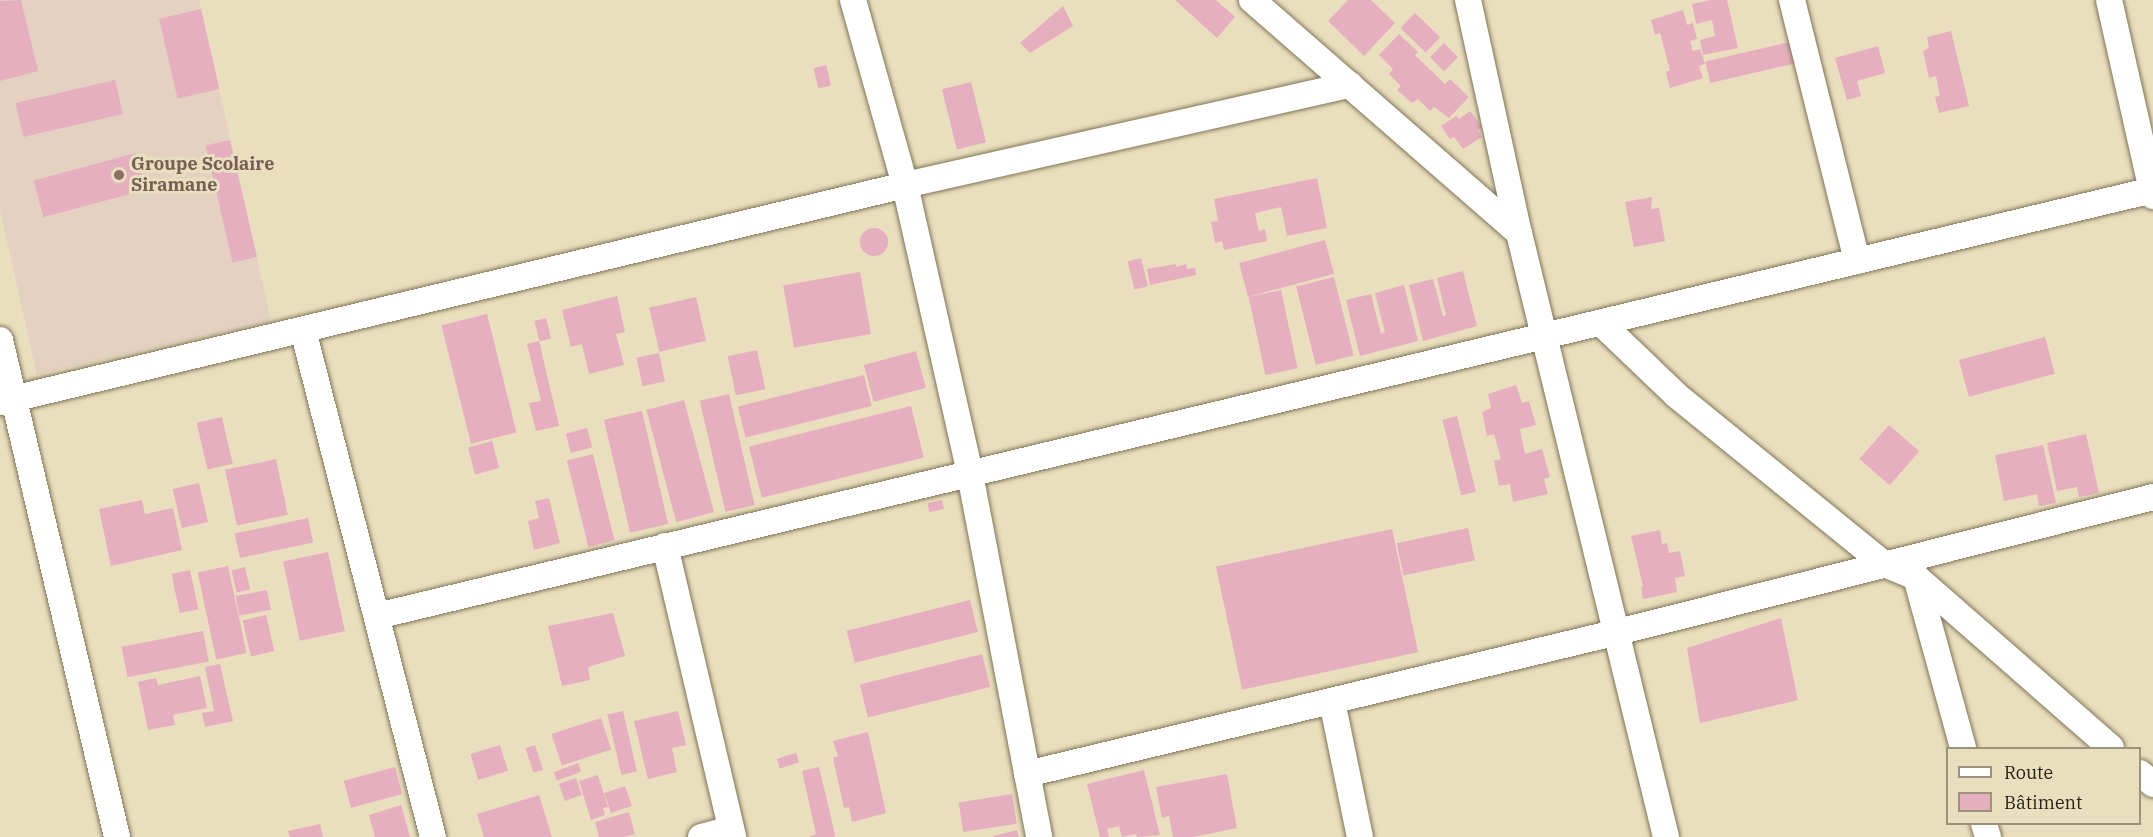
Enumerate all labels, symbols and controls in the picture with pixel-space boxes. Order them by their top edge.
place label: Groupe Scolaire Siramane [131,154,274,196]
marker: Groupe Scolaire Siramane [112,168,126,182]
legend [1946,747,2141,825]
text: Route [2004,761,2053,784]
text: Bâtiment [2004,791,2082,814]

